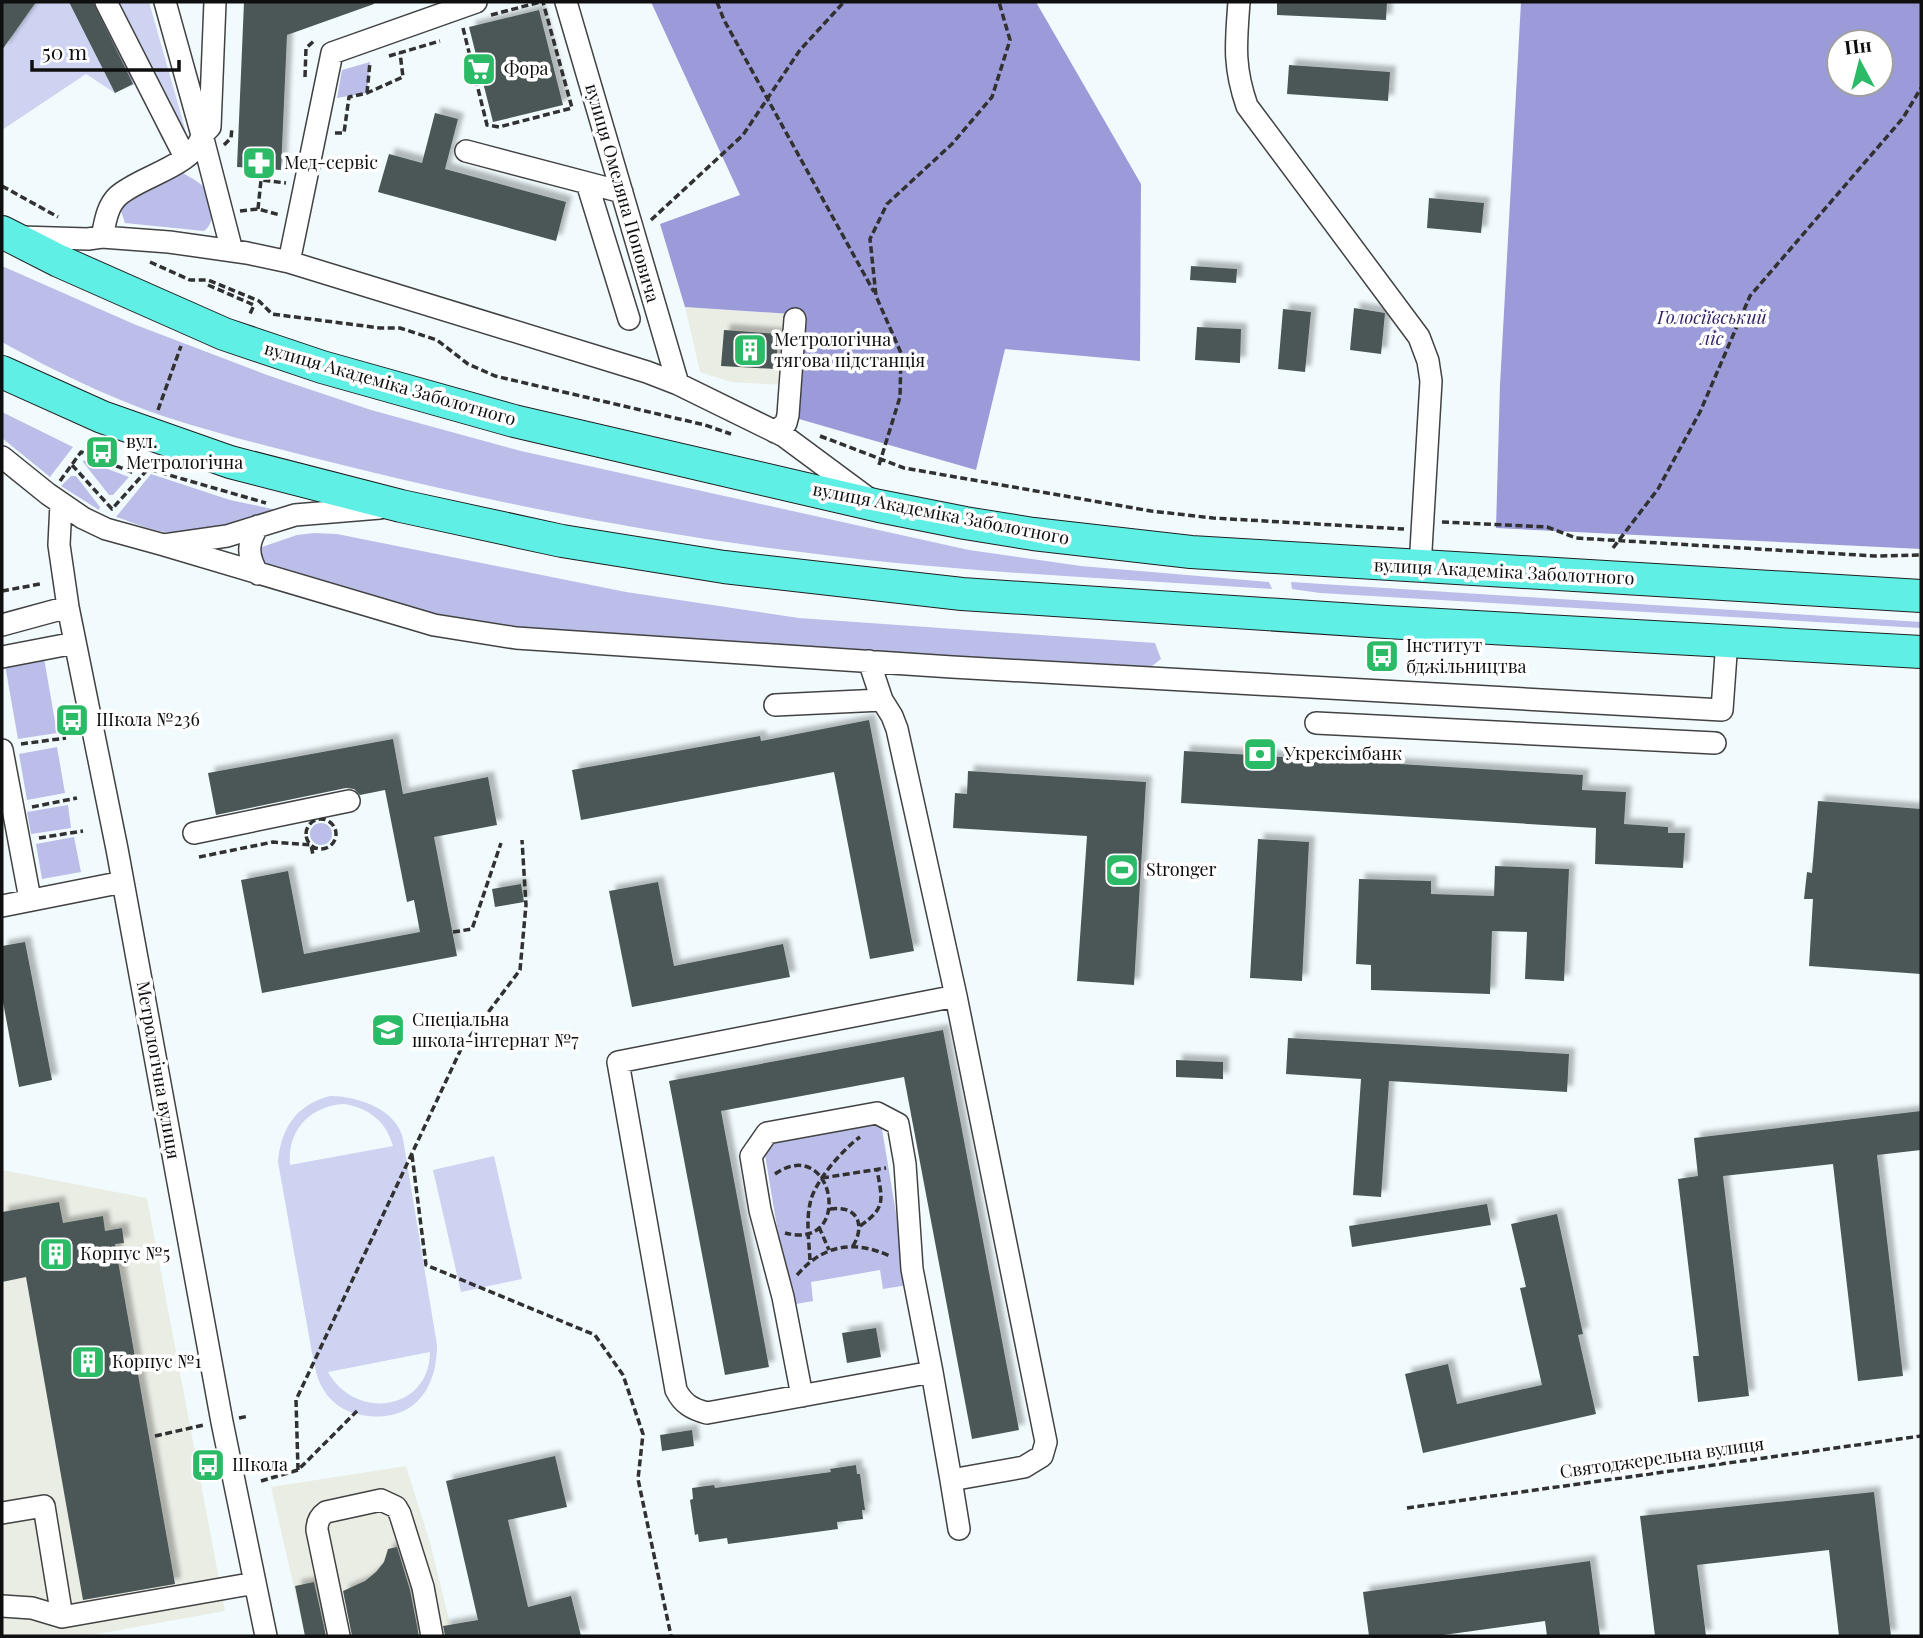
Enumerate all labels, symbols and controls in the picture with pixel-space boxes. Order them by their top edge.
scale bar [32,28,178,72]
north arrow [1825,28,1895,98]
text: Пн [1843,31,1873,60]
text: 50 m [42,37,88,65]
supermarket icon: Фора [460,50,498,88]
place label: Фора [504,56,549,80]
street label: вулиця Омеляна Поповича [580,80,666,305]
pharmacy icon: Мед-сервіс [240,144,278,182]
place label: Мед-сервіс [284,150,378,174]
park label: Голосіївський ліс [1656,305,1768,350]
place label: Метрологічна тягова підстанція [774,327,926,372]
building icon: Метрологічна тягова підстанція [731,331,769,369]
street label: вулиця Академіка Заболотного [262,336,519,431]
place label: вул. Метрологічна [126,429,243,474]
bus stop icon: вул. Метрологічна [83,433,121,471]
street label: вулиця Академіка Заболотного [811,476,1072,550]
street label: вулиця Академіка Заболотного [1373,552,1635,590]
place label: Інститут бджільництва [1406,633,1527,678]
bus stop icon: Інститут бджільництва [1363,637,1401,675]
bus stop icon: Школа №236 [53,701,91,739]
place label: Школа №236 [96,707,200,731]
bank icon: Укрексімбанк [1241,735,1279,773]
place label: Укрексімбанк [1283,741,1402,765]
sports icon: Stronger [1103,851,1141,889]
place label: Stronger [1146,857,1217,881]
street label: Метрологічна вулиця [131,979,187,1161]
place label: Спеціальна школа-інтернат №7 [412,1007,579,1052]
school or university icon: Спеціальна школа-інтернат №7 [369,1011,407,1049]
building icon: Корпус №5 [37,1235,75,1273]
place label: Корпус №5 [80,1241,170,1265]
building icon: Корпус №1 [69,1343,107,1381]
place label: Корпус №1 [112,1349,202,1373]
street label: Святоджерельна вулиця [1558,1431,1766,1483]
bus stop icon: Школа [189,1446,227,1484]
place label: Школа [232,1452,288,1476]

